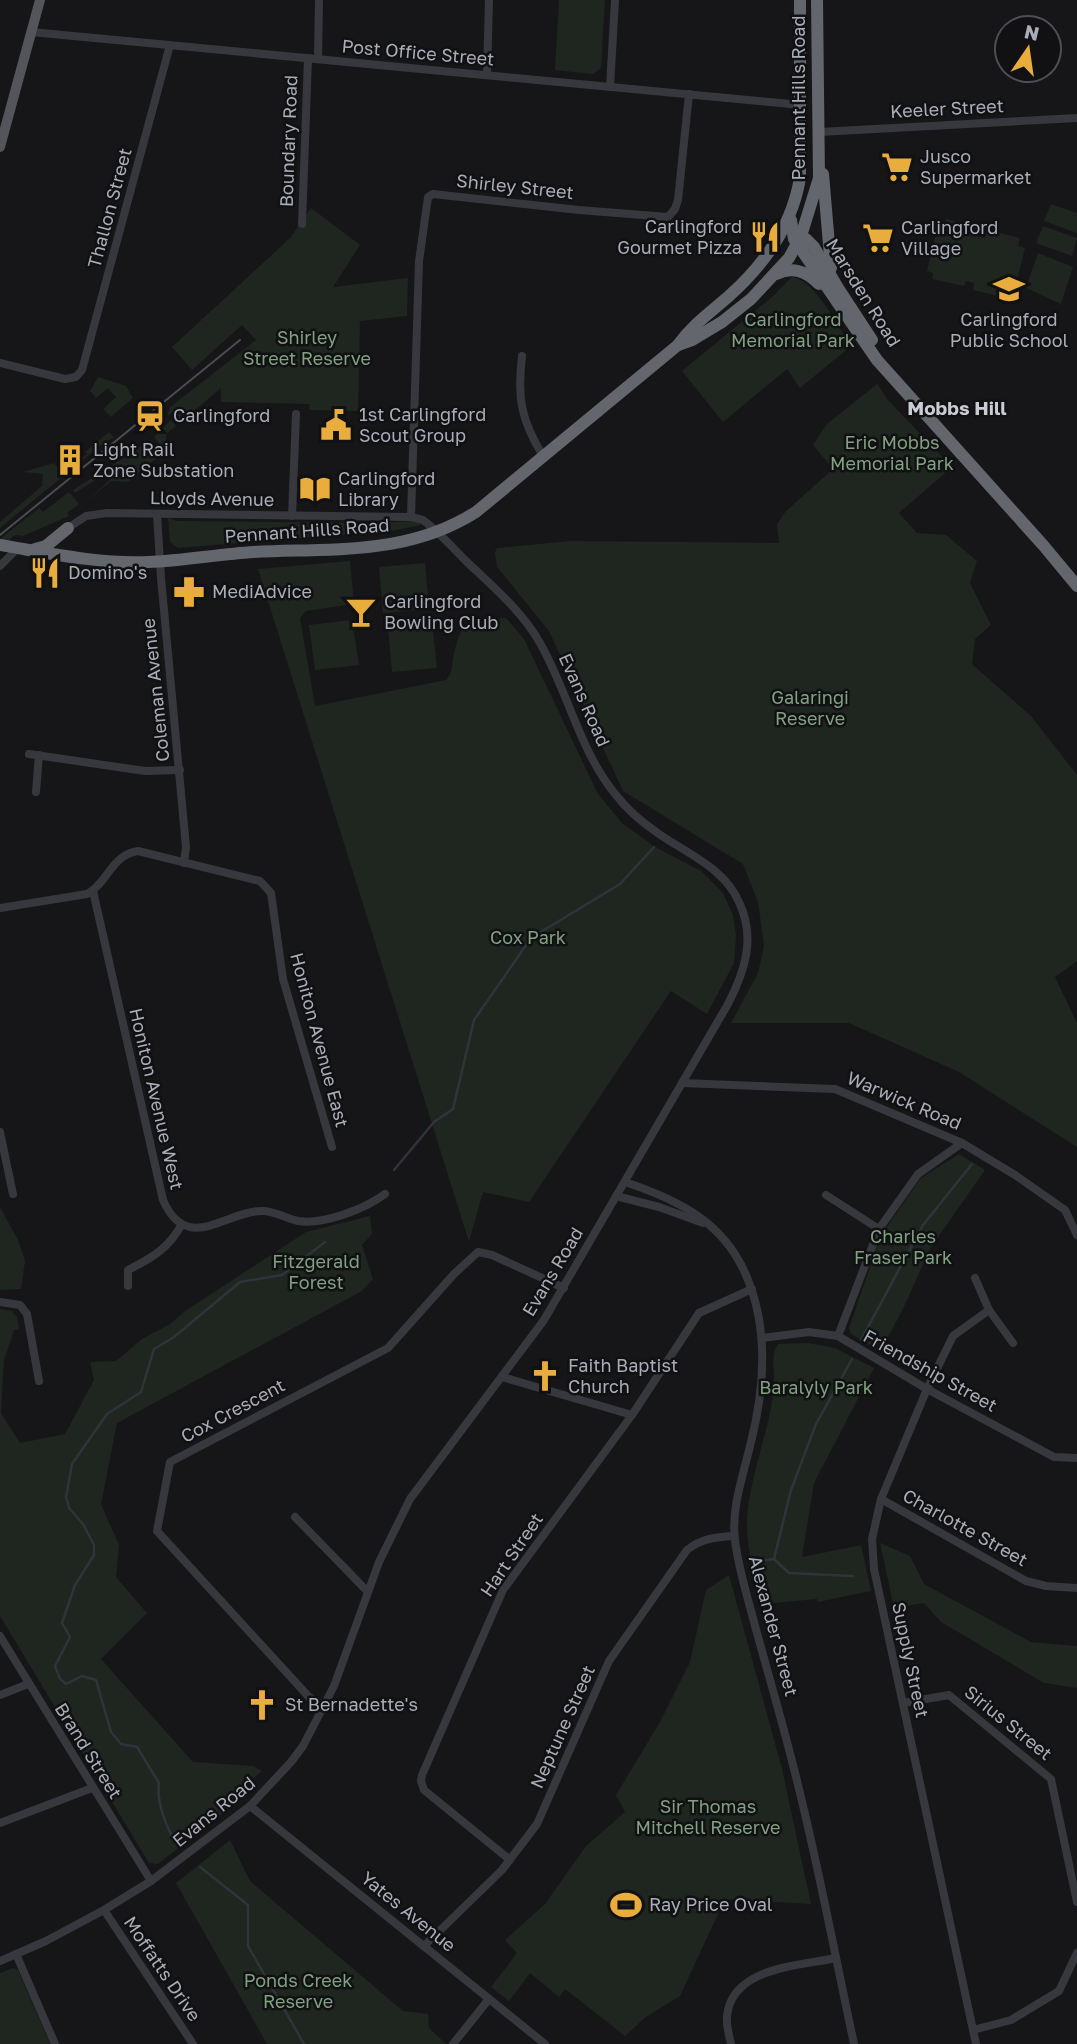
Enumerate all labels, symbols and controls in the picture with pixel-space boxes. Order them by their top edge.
north arrow [993,14,1063,84]
street label: Pennant Hills Road [787,15,809,181]
text: N [1022,19,1042,45]
street label: Post Office Street [341,34,495,70]
street label: Boundary Road [275,74,301,207]
street label: Keeler Street [890,94,1004,122]
street label: Thallon Street [82,145,136,270]
place label: Jusco Supermarket [920,145,1032,188]
supermarket icon: Jusco Supermarket [880,150,914,184]
street label: Shirley Street [455,169,575,203]
place label: Carlingford Gourmet Pizza [617,215,742,258]
place label: Carlingford Village [901,216,998,259]
restaurant icon: Carlingford Gourmet Pizza [748,220,782,254]
supermarket icon: Carlingford Village [861,221,895,255]
street label: Marsden Road [822,234,906,351]
school or university icon: Carlingford Public School [992,272,1026,306]
park label: Carlingford Memorial Park [731,308,855,351]
place label: Carlingford Public School [950,308,1068,351]
park label: Shirley Street Reserve [243,326,371,369]
district label: Mobbs Hill [907,396,1007,419]
station icon: Carlingford [133,399,167,433]
place label: 1st Carlingford Scout Group [359,403,486,446]
place label: Carlingford [173,404,270,426]
public building icon: 1st Carlingford Scout Group [319,408,353,442]
park label: Eric Mobbs Memorial Park [830,431,954,474]
place label: Light Rail Zone Substation [93,438,234,481]
building icon: Light Rail Zone Substation [53,443,87,477]
place label: Carlingford Library [338,467,435,510]
library icon: Carlingford Library [298,472,332,506]
street label: Lloyds Avenue [150,486,274,510]
street label: Pennant Hills Road [224,513,390,547]
restaurant icon: Domino's [28,556,62,590]
place label: Domino's [68,561,147,583]
pharmacy icon: MediAdvice [172,575,206,609]
place label: MediAdvice [212,580,312,602]
place label: Carlingford Bowling Club [384,590,498,633]
bar icon: Carlingford Bowling Club [344,595,378,629]
street label: Coleman Avenue [137,617,173,763]
street label: Evans Road [555,650,615,750]
park label: Galaringi Reserve [771,686,849,729]
park label: Cox Park [490,926,566,948]
street label: Honiton Avenue East [286,950,354,1129]
street label: Honiton Avenue West [125,1006,189,1192]
street label: Warwick Road [844,1066,965,1134]
street label: Evans Road [517,1223,587,1320]
park label: Charles Fraser Park [854,1225,952,1268]
park label: Fitzgerald Forest [272,1250,360,1293]
street label: Friendship Street [860,1324,1001,1416]
place label: Faith Baptist Church [568,1354,678,1397]
church icon: Faith Baptist Church [528,1359,562,1393]
street label: Cox Crescent [177,1374,288,1447]
park label: Baralyly Park [759,1376,873,1398]
street label: Charlotte Street [899,1484,1032,1571]
street label: Hart Street [475,1508,547,1600]
street label: Alexander Street [745,1553,803,1698]
street label: Supply Street [888,1600,934,1720]
street label: Neptune Street [525,1662,599,1792]
street label: Sirius Street [960,1680,1057,1764]
church icon: St Bernadette's [245,1688,279,1722]
place label: St Bernadette's [285,1693,418,1715]
street label: Brand Street [51,1698,127,1803]
street label: Evans Road [168,1771,259,1851]
park label: Sir Thomas Mitchell Reserve [635,1795,781,1838]
street label: Yates Avenue [357,1866,460,1956]
sports icon: Ray Price Oval [609,1888,643,1922]
place label: Ray Price Oval [649,1893,773,1915]
street label: Moffatts Drive [120,1912,206,2025]
park label: Ponds Creek Reserve [244,1969,352,2012]

